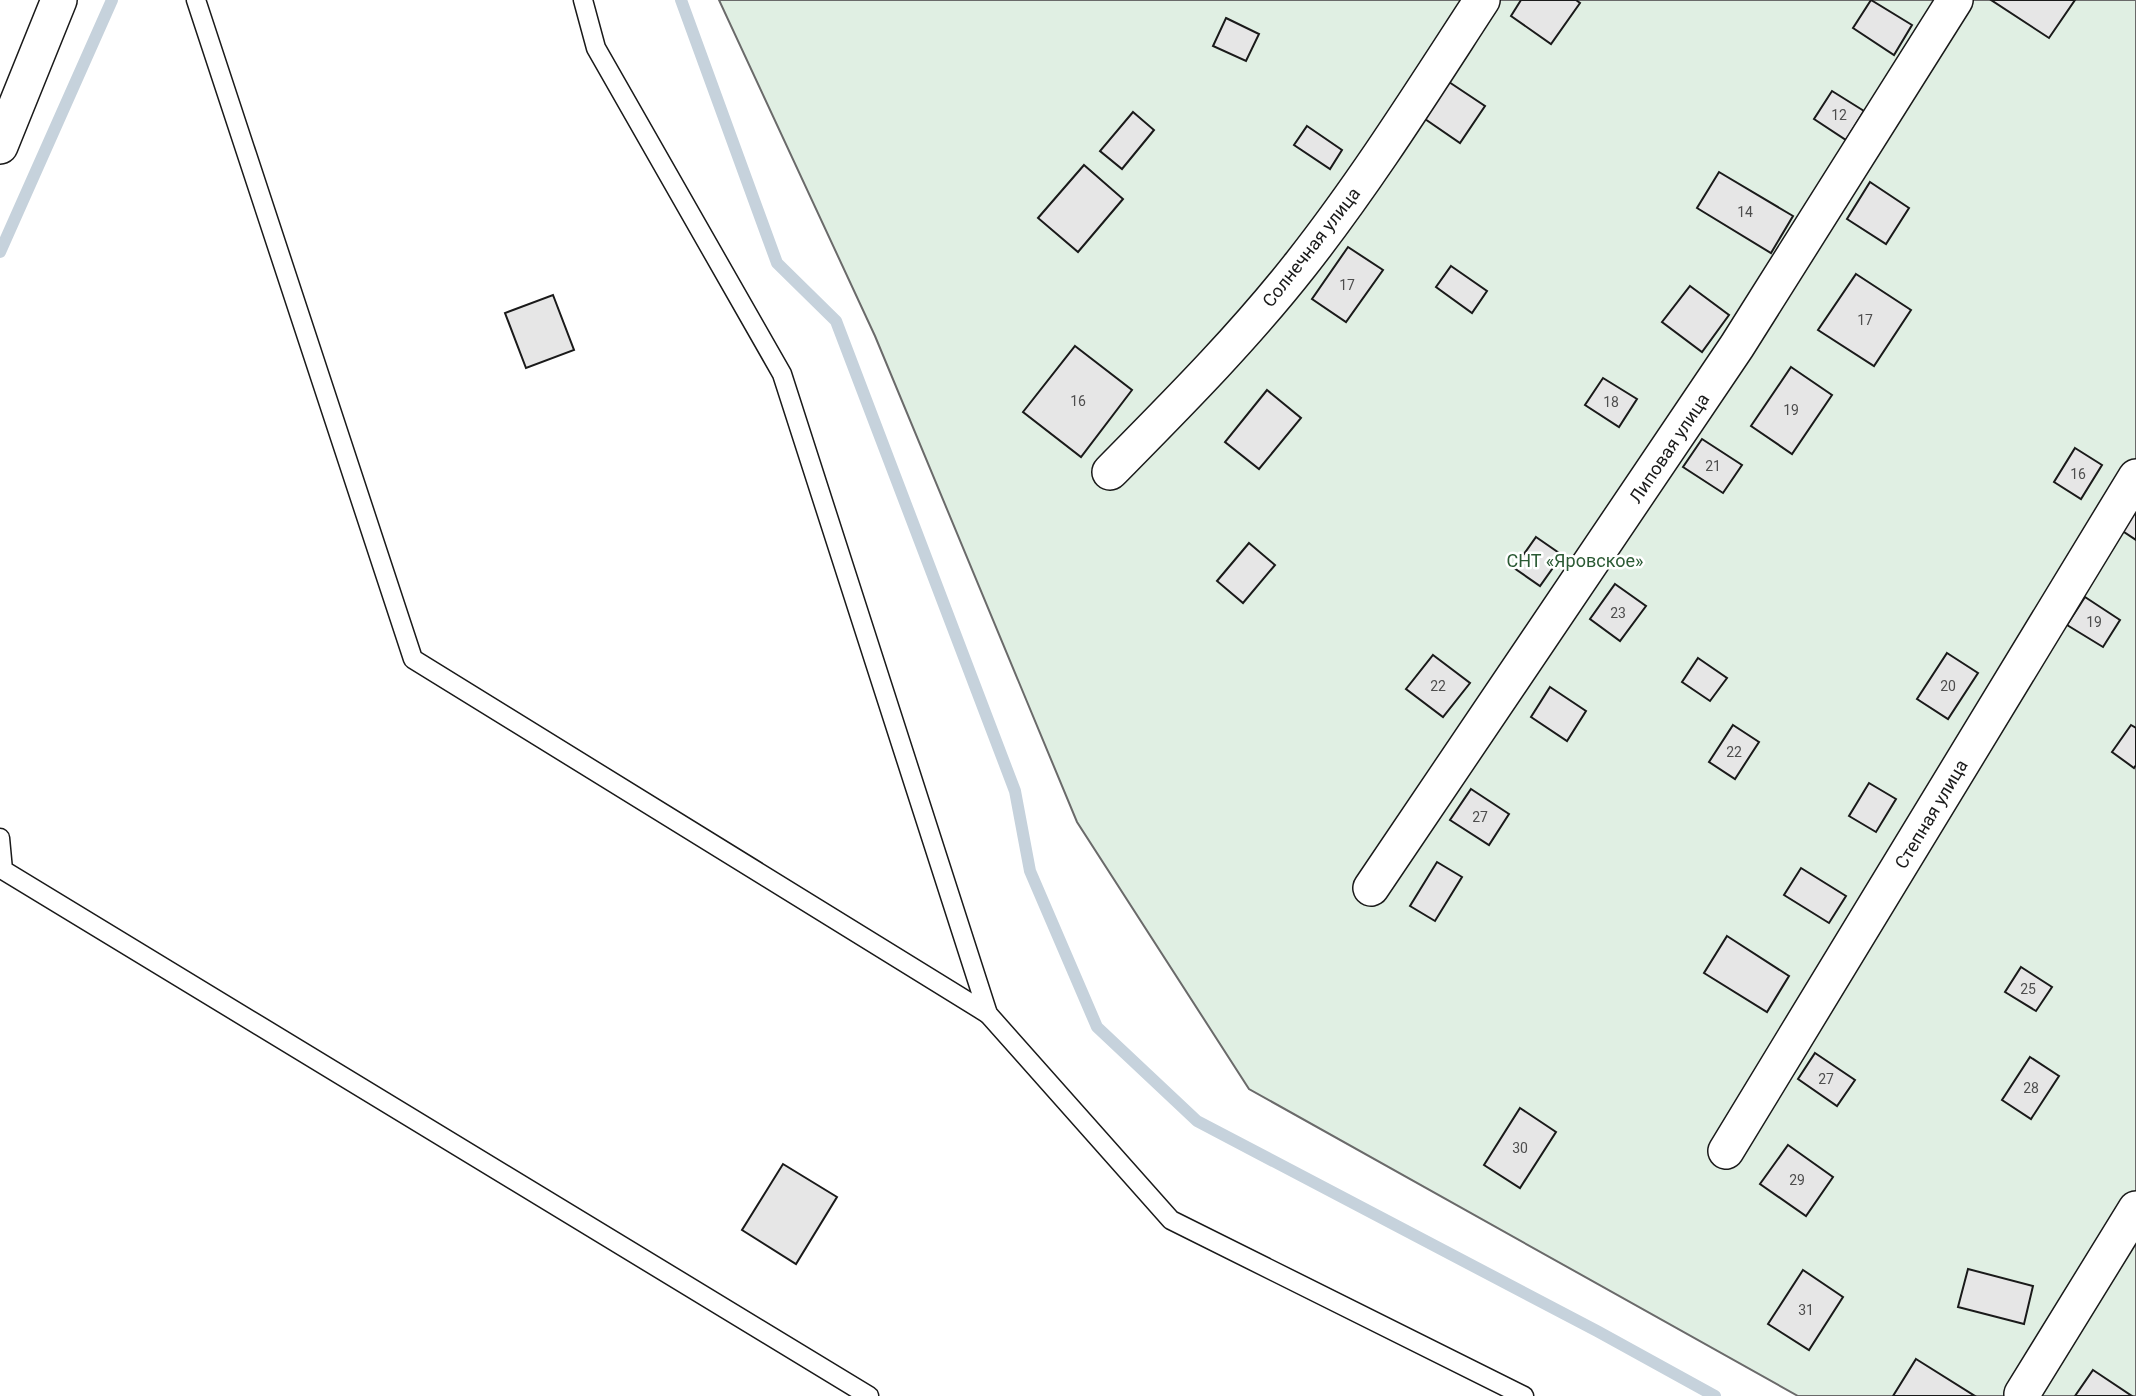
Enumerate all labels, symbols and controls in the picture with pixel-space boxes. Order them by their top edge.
house number: 12 [1831,107,1847,123]
street label: Солнечная улица [1258,183,1364,311]
house number: 14 [1737,204,1753,220]
house number: 17 [1339,277,1355,293]
house number: 17 [1857,312,1873,328]
street label: Липовая улица [1625,389,1713,507]
house number: 16 [1070,393,1086,409]
house number: 18 [1603,394,1619,410]
house number: 19 [1783,402,1799,418]
house number: 21 [1705,458,1721,474]
house number: 16 [2070,466,2086,482]
park label: СНТ «Яровское» [1507,550,1643,571]
house number: 23 [1610,605,1626,621]
house number: 19 [2086,614,2102,630]
house number: 22 [1430,678,1446,694]
house number: 20 [1940,678,1956,694]
house number: 22 [1726,744,1742,760]
street label: Степная улица [1890,756,1972,872]
house number: 27 [1472,809,1488,825]
house number: 25 [2020,981,2036,997]
house number: 27 [1818,1071,1834,1087]
house number: 28 [2023,1080,2039,1096]
house number: 30 [1512,1140,1528,1156]
house number: 29 [1789,1172,1805,1188]
house number: 31 [1798,1302,1814,1318]

